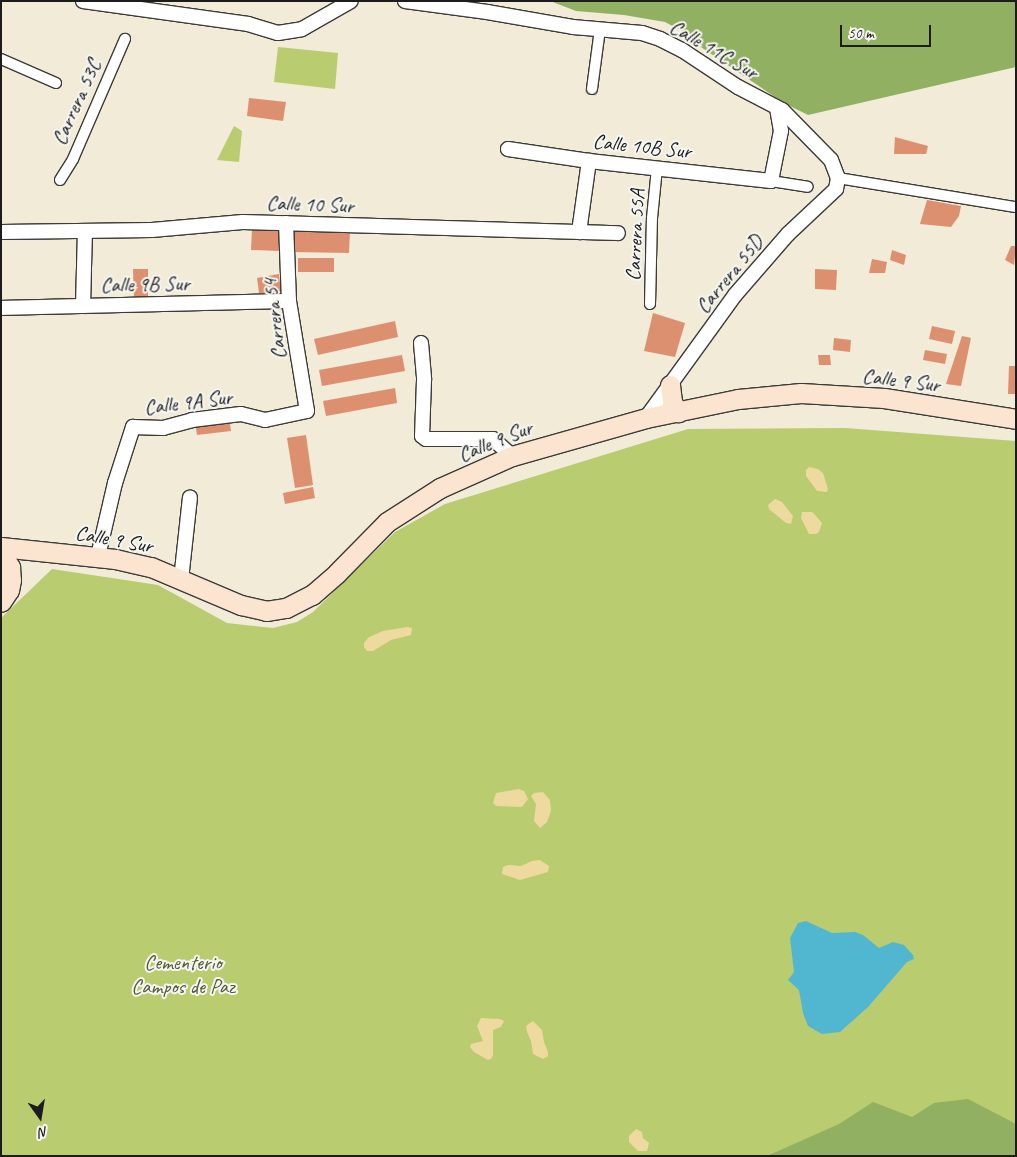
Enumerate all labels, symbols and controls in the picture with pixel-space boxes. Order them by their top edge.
street label: Calle 11C Sur [666,14,762,84]
scale bar [842,15,933,47]
text: 50 m [848,24,874,43]
street label: Carrera 53C [46,55,106,149]
street label: Calle 10B Sur [592,128,692,164]
street label: Carrera 55A [620,189,650,281]
street label: Calle 10 Sur [266,190,354,218]
street label: Carrera 55D [690,230,768,318]
street label: Calle 9B Sur [100,271,190,297]
street label: Carrera 54 [257,277,291,361]
street label: Calle 9 Sur [861,363,941,397]
street label: Calle 9A Sur [143,384,233,420]
street label: Calle 9 Sur [454,415,536,467]
street label: Calle 9 Sur [74,520,154,558]
park label: Cementerio Campos de Paz [131,949,235,999]
north arrow [15,1092,65,1142]
text: N [37,1123,50,1141]

